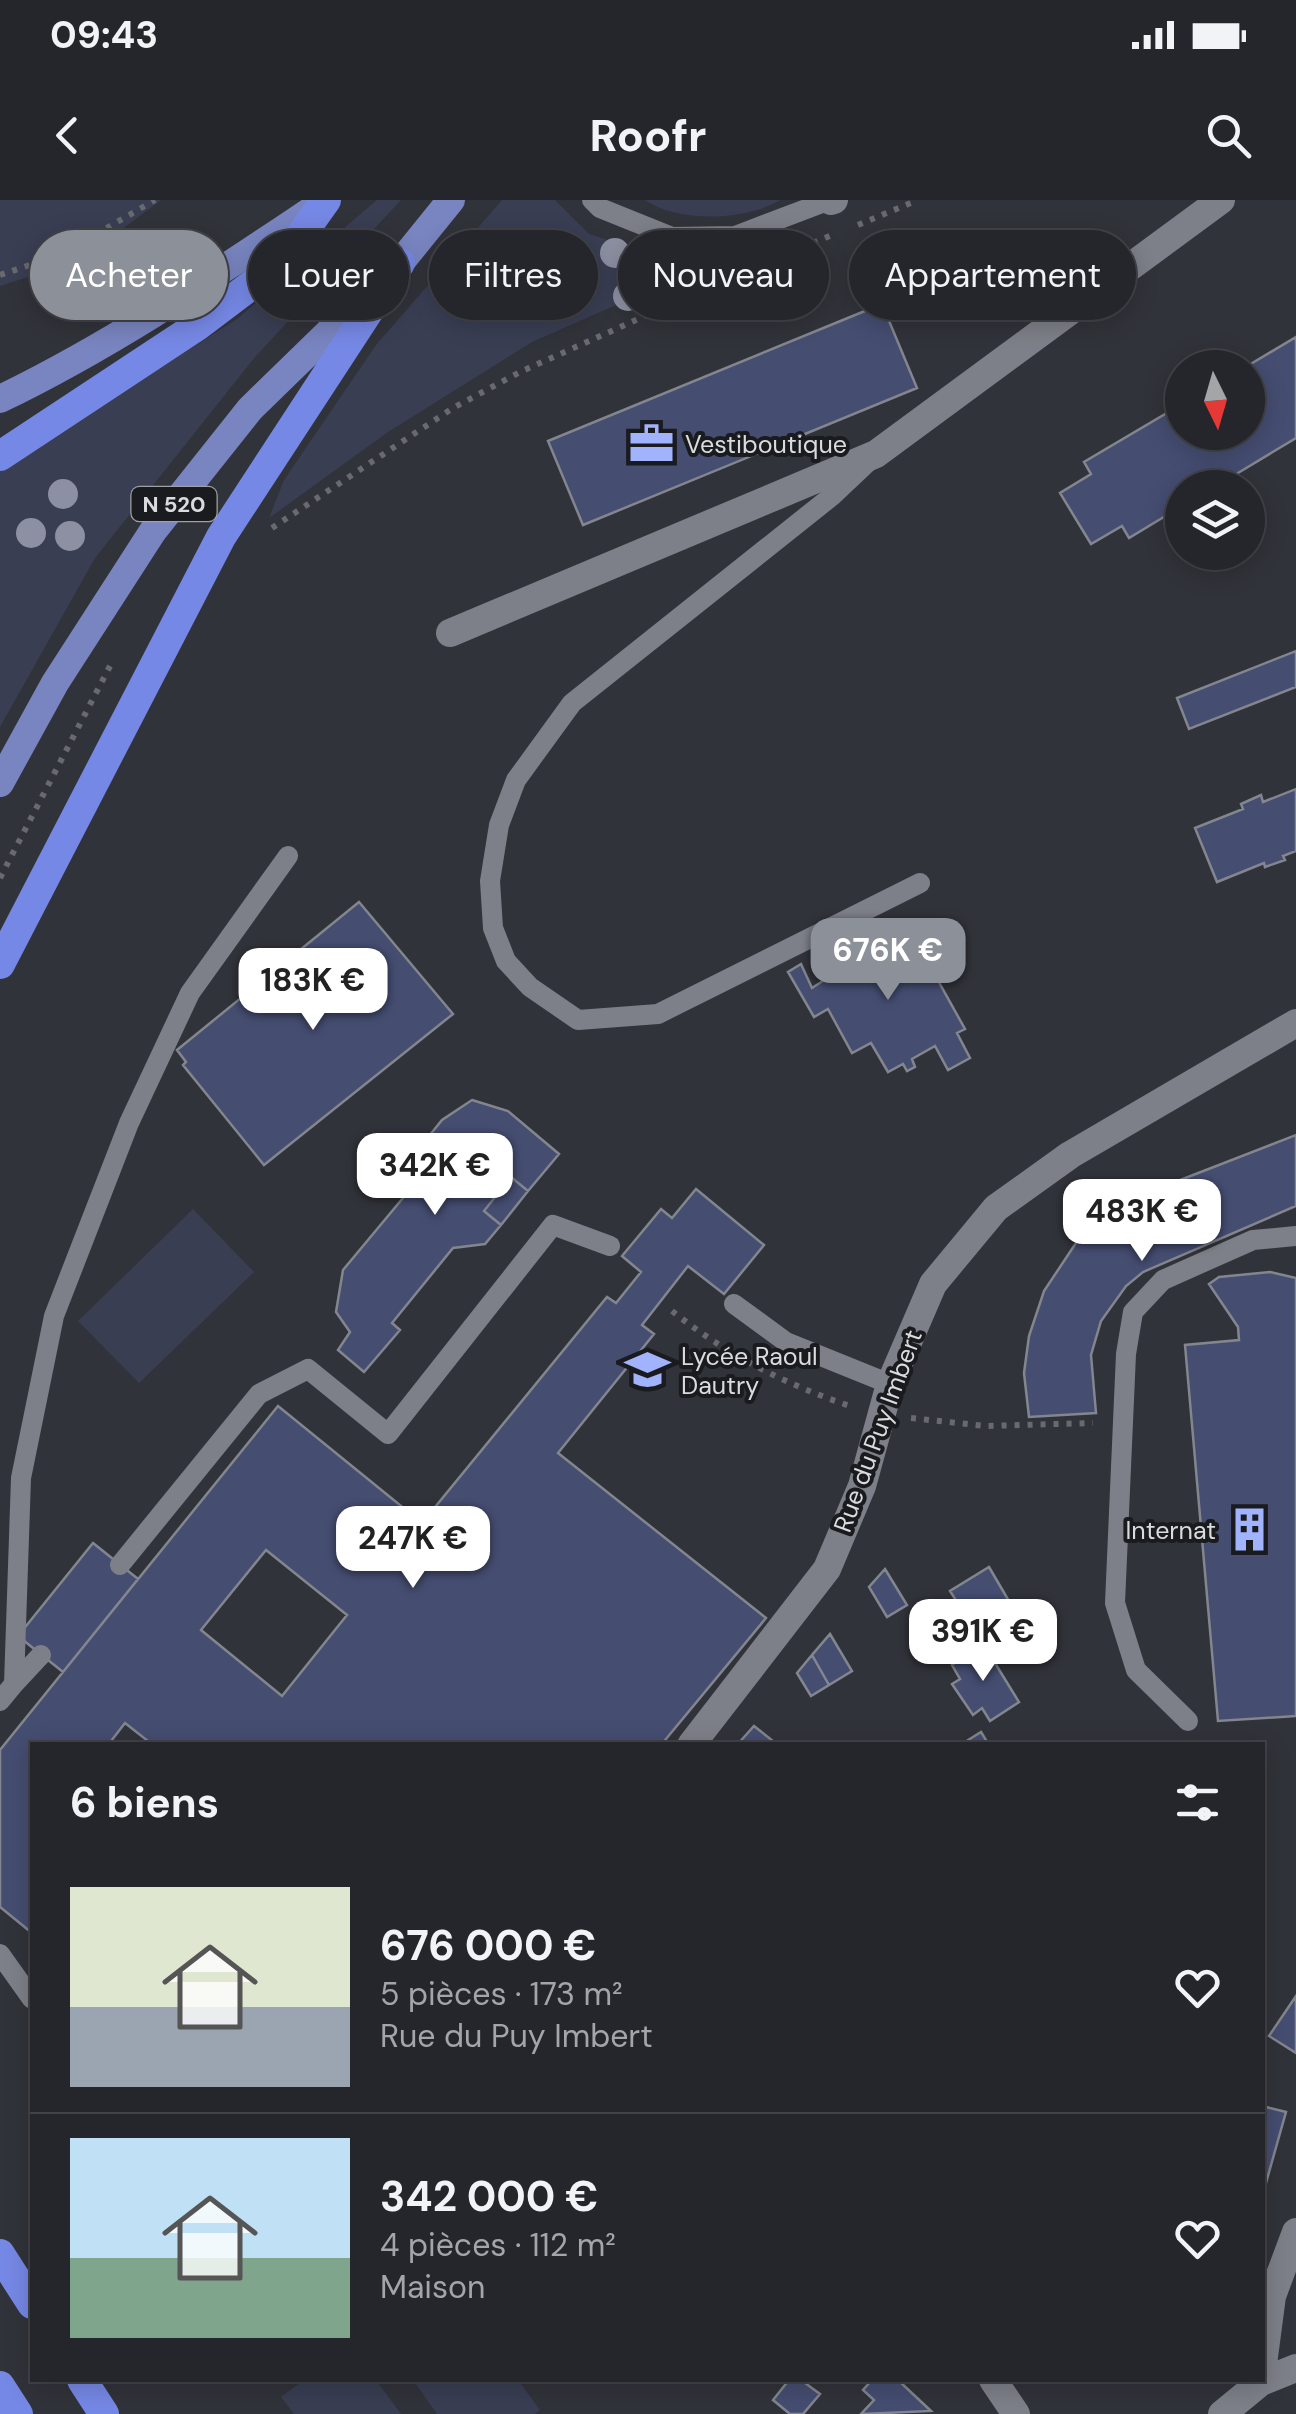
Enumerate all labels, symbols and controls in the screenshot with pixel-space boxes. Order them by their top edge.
text: 09:43 [50,10,158,60]
text: Roofr [589,106,707,165]
icon: back [40,108,95,163]
icon: search [1201,108,1256,163]
chip: Acheter [30,230,228,320]
chip: Louer [248,230,409,320]
chip: Filtres [429,230,598,320]
chip: Nouveau [618,230,829,320]
chip: Appartement [849,230,1136,320]
north arrow [1165,350,1265,450]
map controls [1165,350,1265,570]
office icon: Vestiboutique [628,420,676,468]
place label: Vestiboutique [685,428,847,461]
button: layers [1165,470,1265,570]
road number: N 520 [132,487,216,521]
pin: 676K € [807,918,969,1003]
text: 676K € [833,929,943,971]
pin: 183K € [232,948,394,1033]
text: 183K € [261,959,365,1001]
pin: 342K € [354,1133,516,1218]
text: 342K € [379,1144,491,1186]
pin: 483K € [1061,1179,1223,1264]
text: 483K € [1085,1190,1199,1232]
street label: Rue du Puy Imbert [826,1325,930,1537]
place label: Lycée Raoul Dautry [681,1340,818,1402]
school or university icon: Lycée Raoul Dautry [624,1346,672,1394]
pin: 247K € [332,1506,494,1591]
building icon: Internat [1225,1506,1273,1554]
place label: Internat [1125,1514,1216,1547]
text: 247K € [358,1517,468,1559]
pin: 391K € [902,1599,1064,1684]
text: 391K € [931,1610,1035,1652]
text: 6 biens [70,1775,219,1830]
icon: filters [1170,1775,1225,1830]
text: 676 000 € [380,1918,597,1973]
icon: home [150,1927,270,2047]
icon: heart [1170,1960,1225,2015]
text: 5 pièces · 173 m² [380,1973,623,2015]
text: Rue du Puy Imbert [380,2015,653,2057]
text: 342 000 € [380,2169,598,2224]
icon: home [150,2178,270,2298]
icon: heart [1170,2211,1225,2266]
text: 4 pièces · 112 m² [380,2224,616,2266]
text: Maison [380,2266,485,2308]

